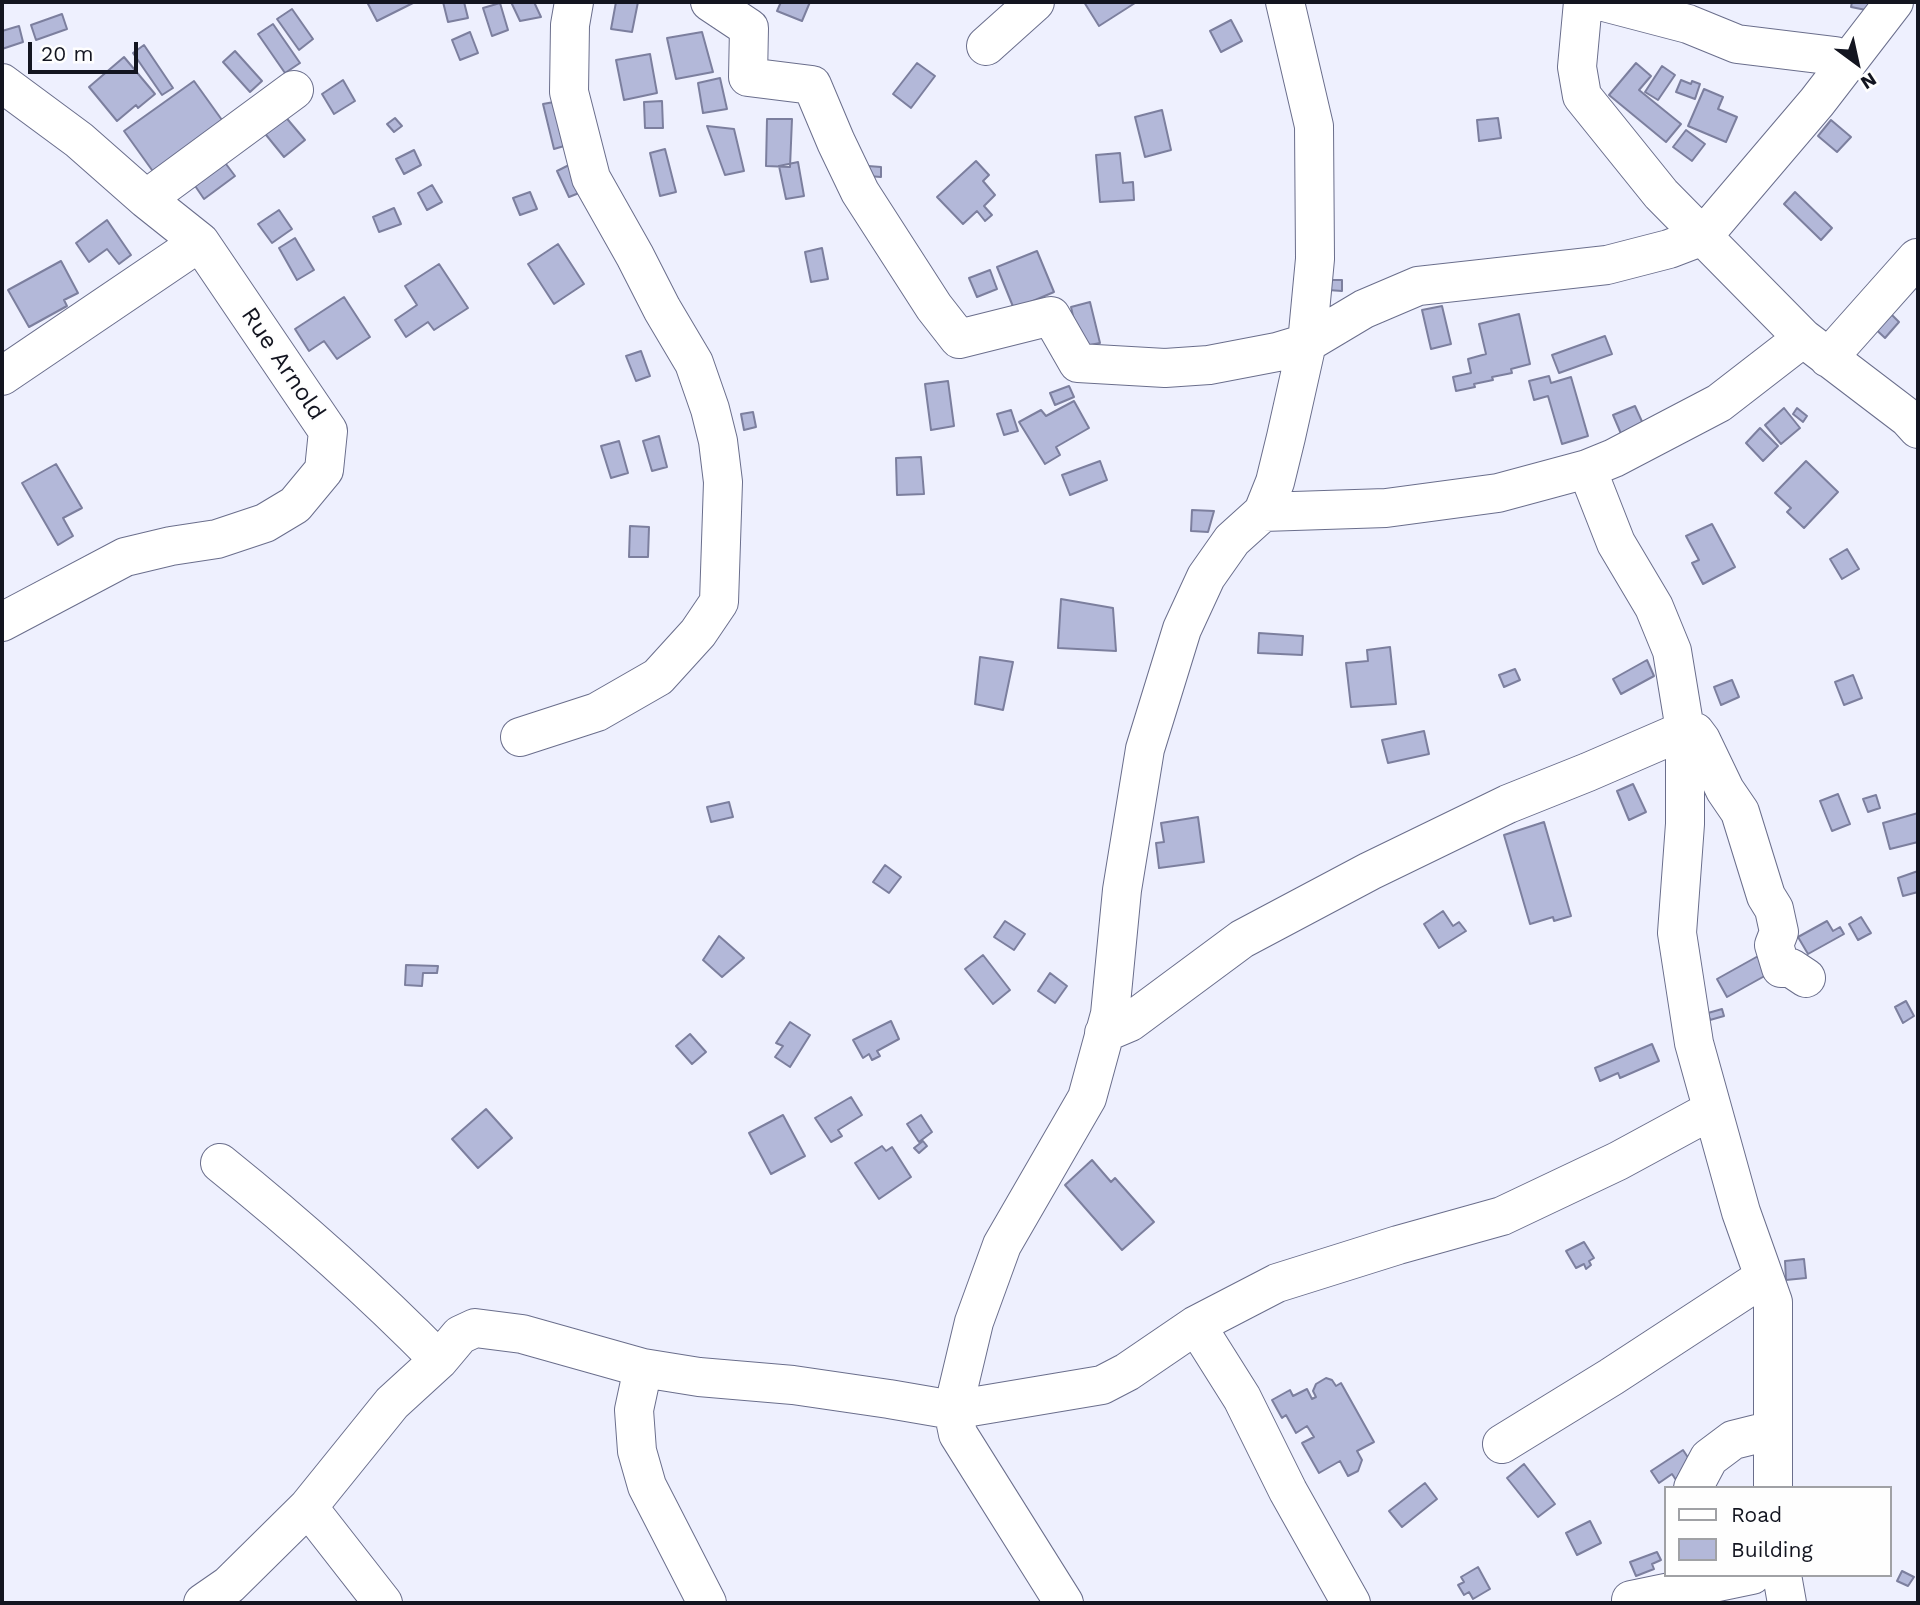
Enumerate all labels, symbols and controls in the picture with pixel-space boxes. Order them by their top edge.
scale bar [32,28,142,72]
north arrow [1822,28,1892,98]
text: 20 m [41,41,93,66]
text: N [1857,68,1881,95]
street label: Rue Arnold [235,302,331,426]
legend [1664,1486,1892,1577]
text: Road [1731,1502,1782,1527]
text: Building [1731,1537,1813,1562]

